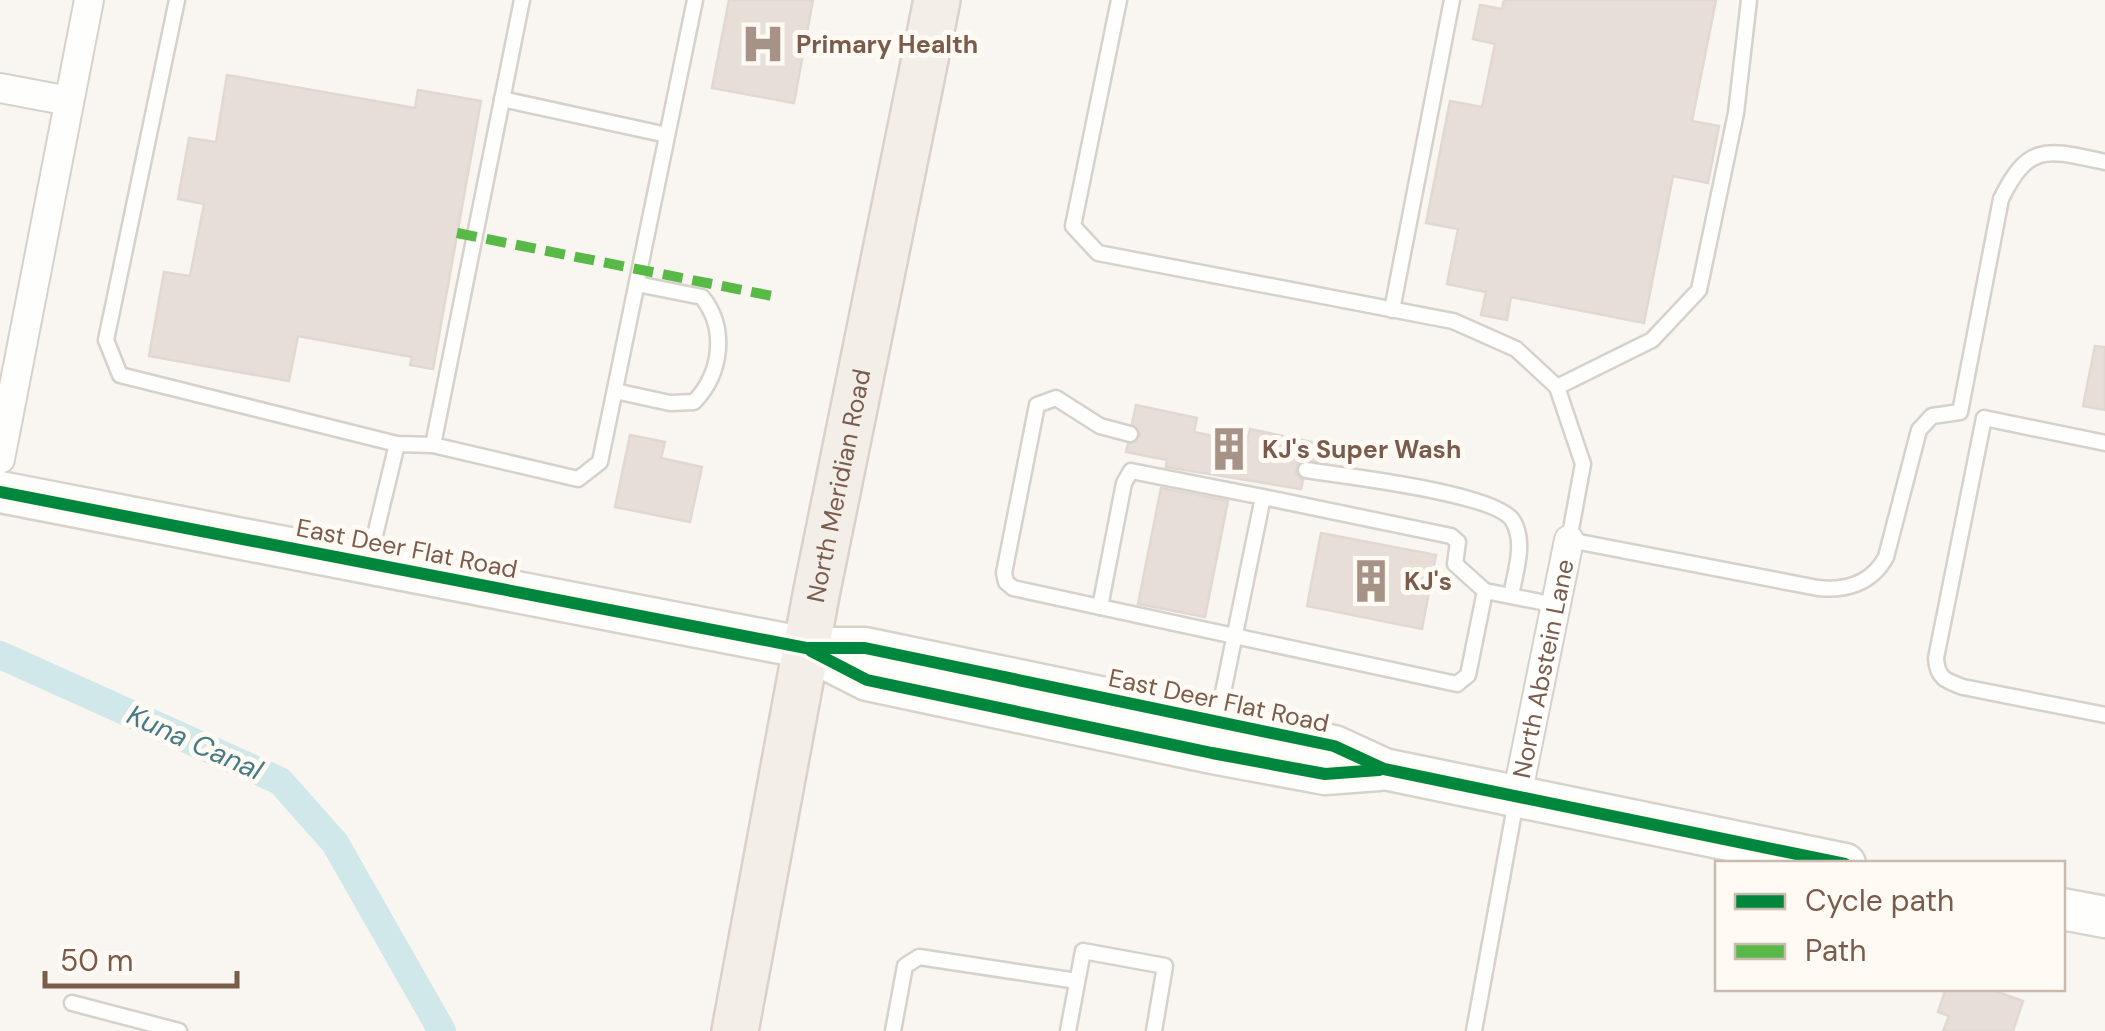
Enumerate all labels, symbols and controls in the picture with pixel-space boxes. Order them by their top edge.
hospital icon: Primary Health [739,20,787,68]
place label: Primary Health [796,28,978,61]
street label: North Meridian Road [799,366,879,605]
building icon: KJ's Super Wash [1205,425,1253,473]
place label: KJ's Super Wash [1262,433,1461,466]
street label: East Deer Flat Road [294,511,520,586]
street label: North Abstein Lane [1505,556,1582,781]
building icon: KJ's [1347,557,1395,605]
place label: KJ's [1404,565,1452,598]
street label: East Deer Flat Road [1106,661,1332,740]
water label: Kuna Canal [121,696,269,789]
legend [1715,861,2065,991]
text: Cycle path [1805,881,1954,920]
scale bar [45,926,238,988]
text: Path [1805,931,1867,970]
text: 50 m [60,941,134,980]

